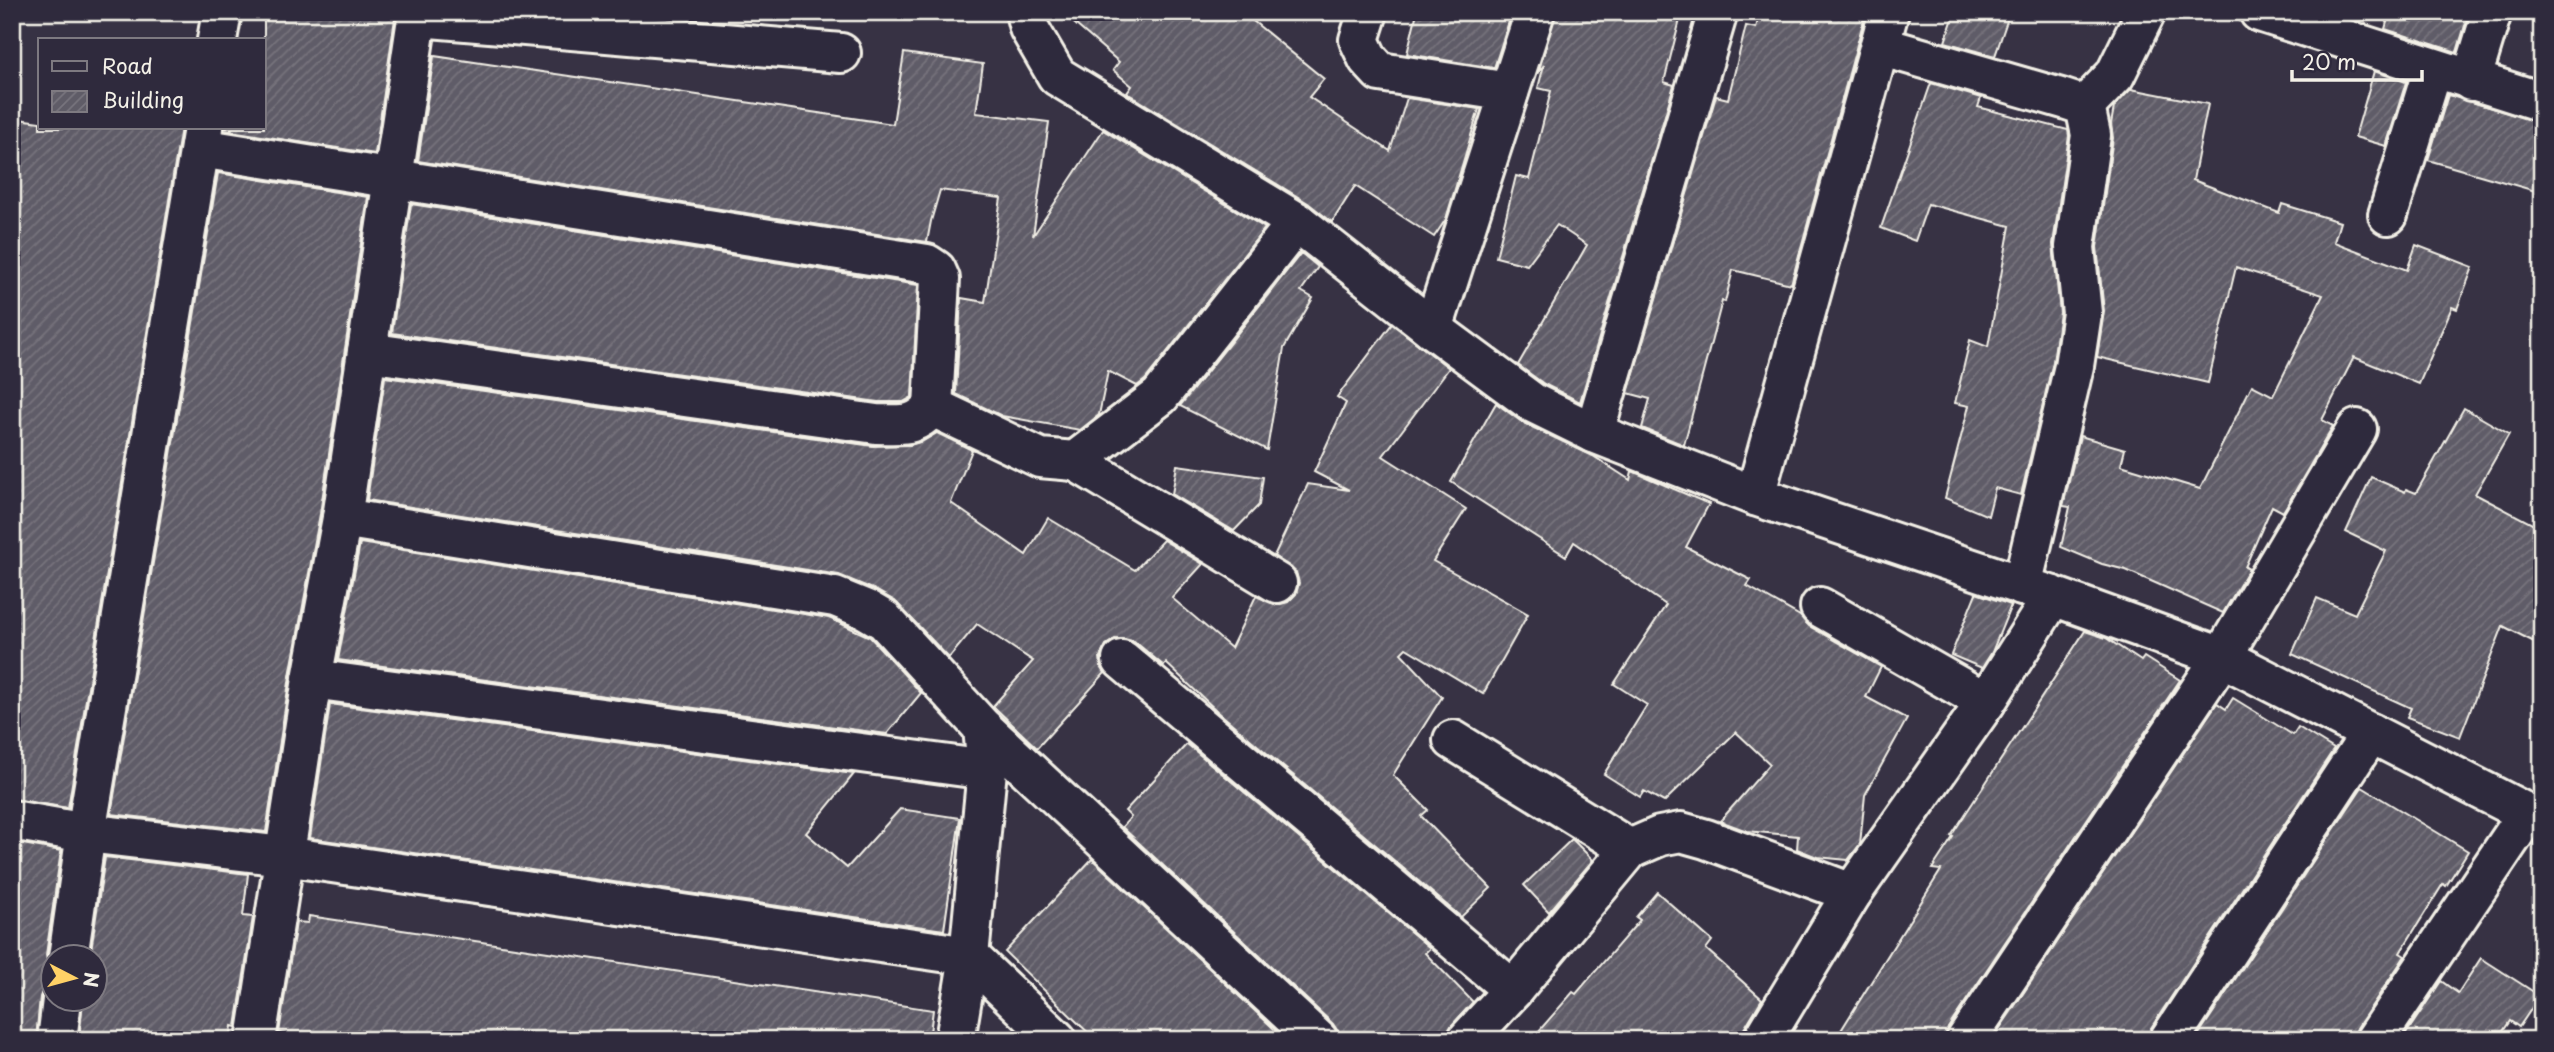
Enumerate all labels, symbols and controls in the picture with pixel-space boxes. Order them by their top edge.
legend [38,38,266,130]
scale bar [2292,38,2421,82]
text: 20 m [2302,45,2356,77]
text: Road [102,49,153,81]
text: Building [102,83,184,115]
north arrow [38,944,108,1014]
text: N [77,971,107,989]

